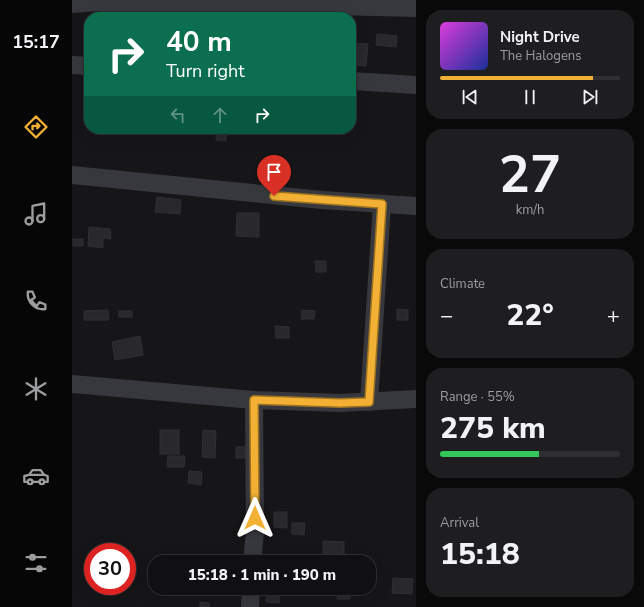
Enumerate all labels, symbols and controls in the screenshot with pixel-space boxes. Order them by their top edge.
text: 40 m [166,23,232,61]
text: Night Drive [500,27,580,47]
icon: right [100,28,152,80]
text: 15:17 [12,30,60,54]
text: The Halogens [500,47,581,65]
text: Turn right [166,59,245,83]
icon: previous [459,86,481,108]
icon: pause [519,86,541,108]
icon: next [579,86,601,108]
icon: left [167,104,189,126]
icon: ahead [209,104,231,126]
icon: right [251,104,273,126]
icon: directions [22,113,50,141]
text: 27 [499,139,561,210]
pin [257,155,291,196]
icon: arrive [263,161,285,183]
icon: music [22,200,50,228]
text: km/h [516,201,544,219]
text: Climate [440,275,485,293]
icon: phone [22,287,50,315]
text: 22° [506,295,554,336]
text: − [440,301,453,331]
text: + [607,301,620,331]
icon: climate [22,375,50,403]
text: Range · 55% [440,388,515,406]
text: 275 km [440,408,546,449]
icon: car [22,462,50,490]
position arrow [234,497,276,539]
text: Arrival [440,514,479,532]
text: 15:18 [440,534,520,575]
speed limit sign: 30 [84,543,136,595]
icon: filters [22,549,50,577]
text: 15:18 · 1 min · 190 m [188,565,336,585]

